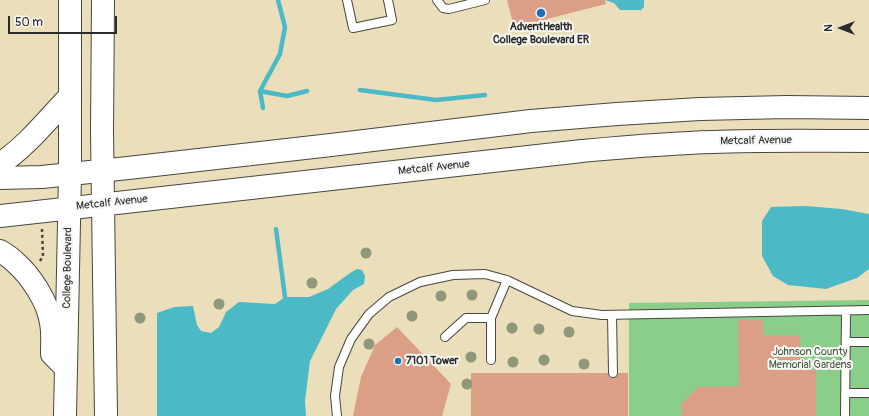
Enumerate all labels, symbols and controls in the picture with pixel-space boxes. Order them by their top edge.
marker: AdventHealth College Boulevard ER [535,7,547,19]
scale bar [10,8,119,34]
north arrow [821,8,861,48]
text: 50 m [15,15,43,30]
place label: AdventHealth College Boulevard ER [493,20,589,46]
text: N [822,24,835,32]
street label: Metcalf Avenue [720,134,792,148]
street label: Metcalf Avenue [398,158,470,178]
street label: Metcalf Avenue [76,193,148,213]
street label: College Boulevard [61,227,75,309]
park label: Johnson County Memorial Gardens [769,345,851,371]
place label: 7101 Tower [406,354,459,368]
marker: 7101 Tower [393,356,403,366]

